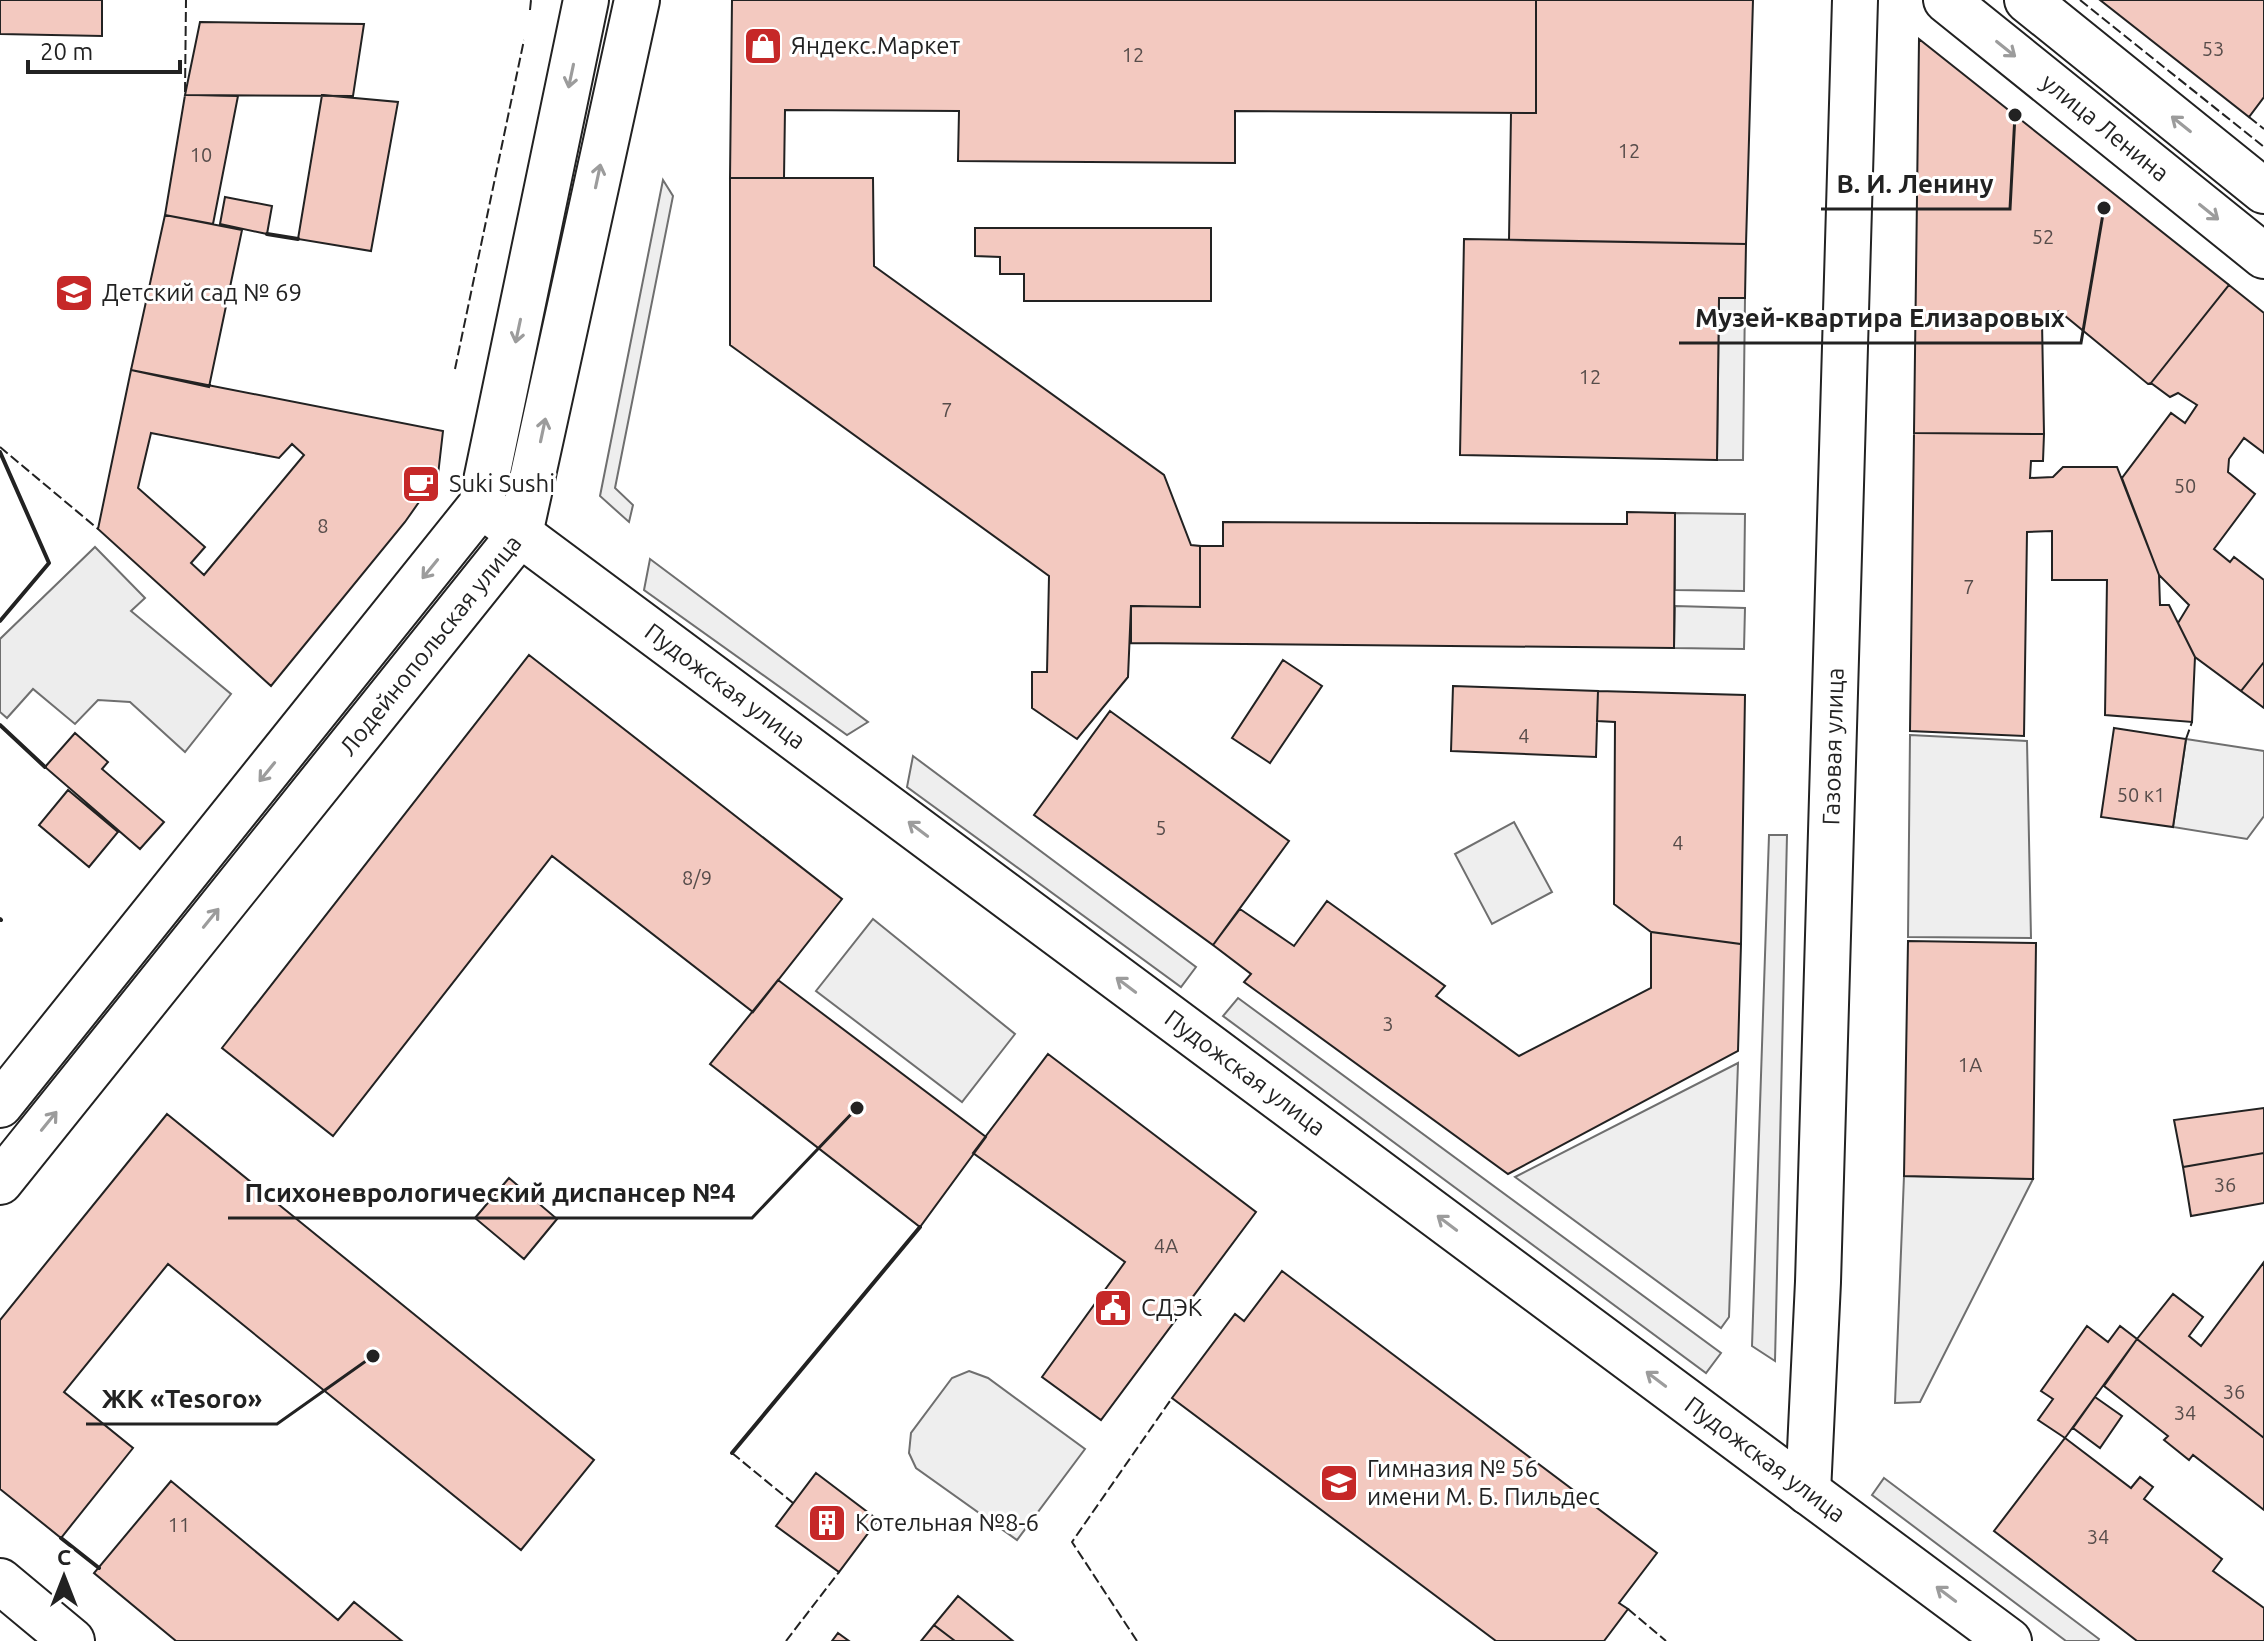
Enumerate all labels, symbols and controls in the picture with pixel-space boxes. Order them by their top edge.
scale bar [28,24,180,74]
shop icon: Яндекс.Маркет [742,25,784,67]
place label: Яндекс.Маркет [791,32,960,59]
house number: 53 [2202,37,2224,60]
text: 20 m [40,38,93,65]
one-way arrow [1996,40,2016,58]
house number: 12 [1122,43,1144,66]
one-way arrow [562,63,577,89]
street label: улица Ленина [2036,68,2174,187]
one-way arrow [2171,115,2192,133]
house number: 12 [1618,139,1640,162]
house number: 10 [190,143,212,166]
callout: В. И. Ленину [1821,159,2010,209]
one-way arrow [591,164,606,189]
text: В. И. Ленину [1837,169,1994,198]
one-way arrow [2198,203,2219,220]
house number: 52 [2032,225,2054,248]
school or university icon: Детский сад № 69 [53,272,95,314]
place label: Детский сад № 69 [102,279,302,306]
callout: Музей-квартира Елизаровых [1679,293,2081,343]
text: Музей-квартира Елизаровых [1695,303,2065,332]
one-way arrow [510,318,525,343]
house number: 12 [1579,365,1601,388]
house number: 7 [941,398,953,421]
one-way arrow [536,418,551,443]
cafe icon: Suki Sushi [400,463,442,505]
place label: Suki Sushi [449,470,555,497]
house number: 50 [2174,474,2196,497]
house number: 8 [317,514,329,537]
street label: Лодейнопольская улица [334,530,527,761]
one-way arrow [421,559,439,579]
house number: 7 [1963,575,1975,598]
street label: Пудожская улица [640,618,811,754]
street label: Газовая улица [1817,667,1849,826]
house number: 4 [1518,724,1530,747]
one-way arrow [259,761,276,782]
house number: 50 к1 [2117,783,2165,806]
house number: 5 [1155,816,1167,839]
one-way arrow [907,821,929,838]
house number: 4 [1672,831,1684,854]
house number: 8/9 [682,866,712,889]
one-way arrow [203,908,220,929]
one-way arrow [1116,977,1137,994]
street label: Пудожская улица [1160,1004,1331,1141]
house number: 3 [1382,1012,1394,1035]
house number: 1А [1958,1053,1982,1076]
one-way arrow [40,1111,57,1132]
callout: Психоневрологический диспансер №4 [228,1168,752,1218]
house number: 36 [2214,1173,2236,1196]
text: Психоневрологический диспансер №4 [244,1178,736,1207]
one-way arrow [1437,1215,1458,1232]
house number: 4А [1154,1234,1178,1257]
public building icon: СДЭК [1092,1287,1134,1329]
place label: СДЭК [1141,1294,1203,1321]
one-way arrow [1646,1370,1667,1387]
callout: ЖК «Tesoro» [86,1374,277,1424]
house number: 36 [2223,1380,2245,1403]
text: ЖК «Tesoro» [102,1384,263,1413]
street label: Пудожская улица [1680,1391,1851,1528]
house number: 34 [2174,1401,2196,1424]
place label: Гимназия № 56 имени М. Б. Пильдес [1367,1455,1600,1510]
school or university icon: Гимназия № 56 имени М. Б. Пильдес [1318,1462,1360,1504]
building icon: Котельная №8-6 [806,1502,848,1544]
place label: Котельная №8-6 [855,1509,1039,1536]
house number: 11 [168,1513,190,1536]
house number: 34 [2087,1525,2109,1548]
north arrow [24,1537,104,1617]
text: С [57,1544,71,1569]
one-way arrow [1936,1586,1957,1603]

